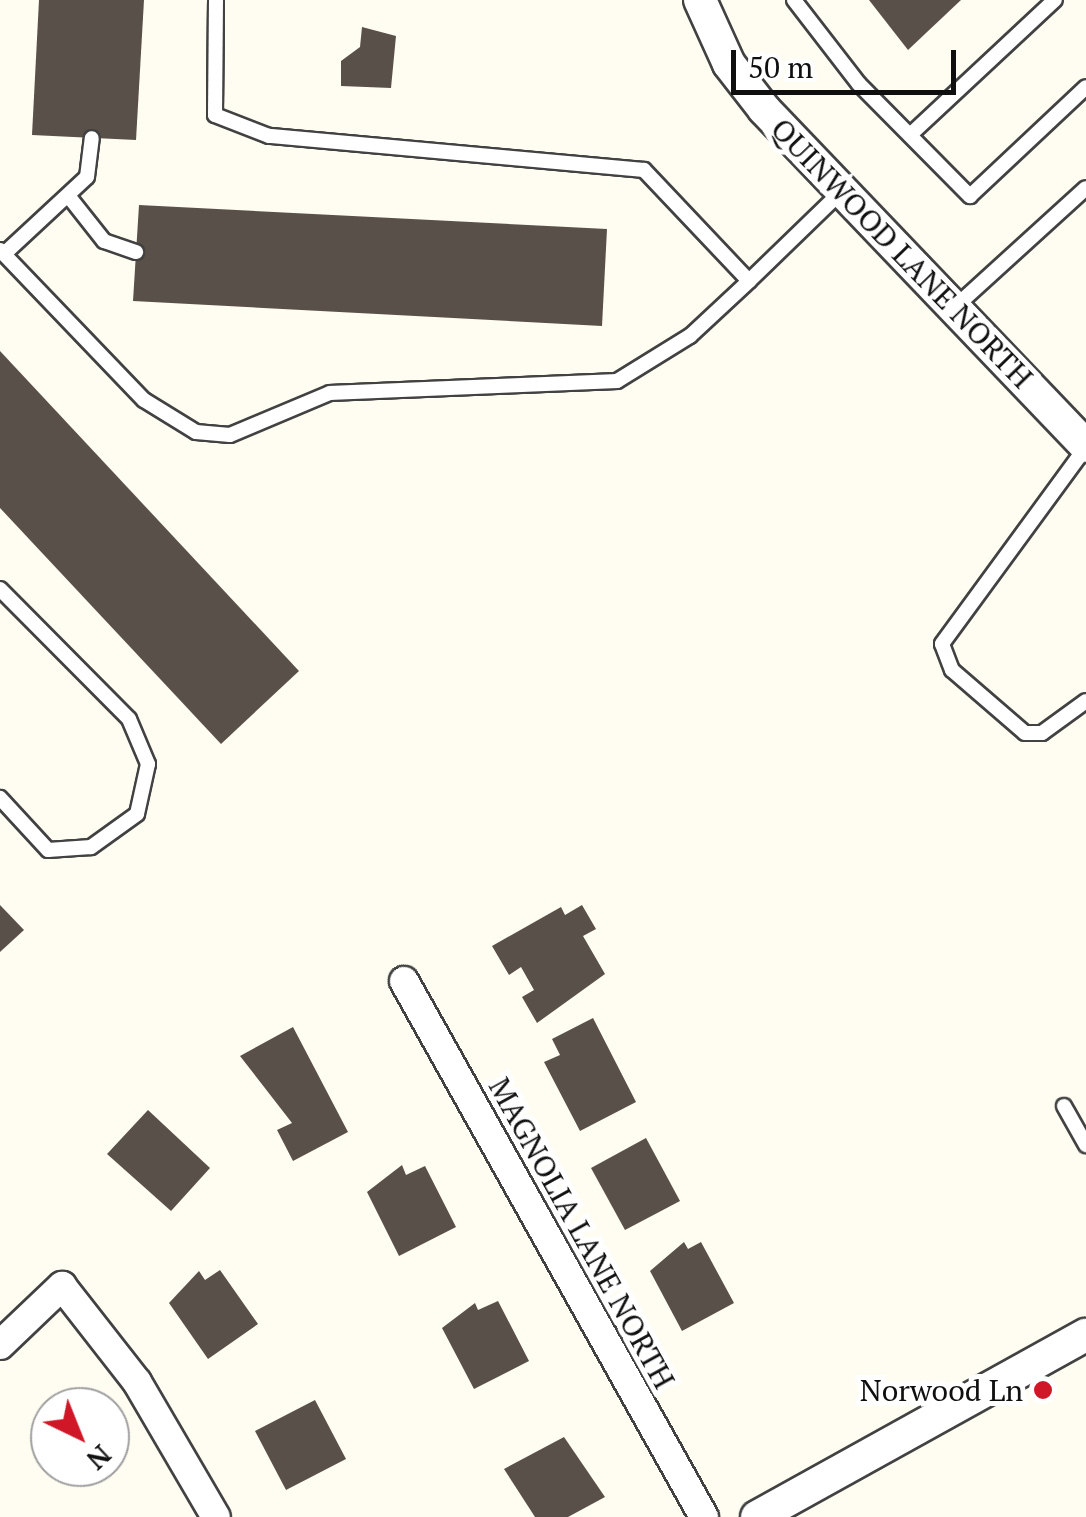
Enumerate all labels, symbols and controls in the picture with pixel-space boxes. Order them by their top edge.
scale bar [736,30,961,92]
text: 50 m [748,47,813,87]
street label: QUINWOOD LANE NORTH [764,111,1040,395]
street label: MAGNOLIA LANE NORTH [481,1071,683,1395]
place label: Norwood Ln [860,1372,1023,1408]
marker: Norwood Ln [1032,1379,1054,1401]
north arrow [30,1387,130,1487]
text: N [79,1437,120,1479]

